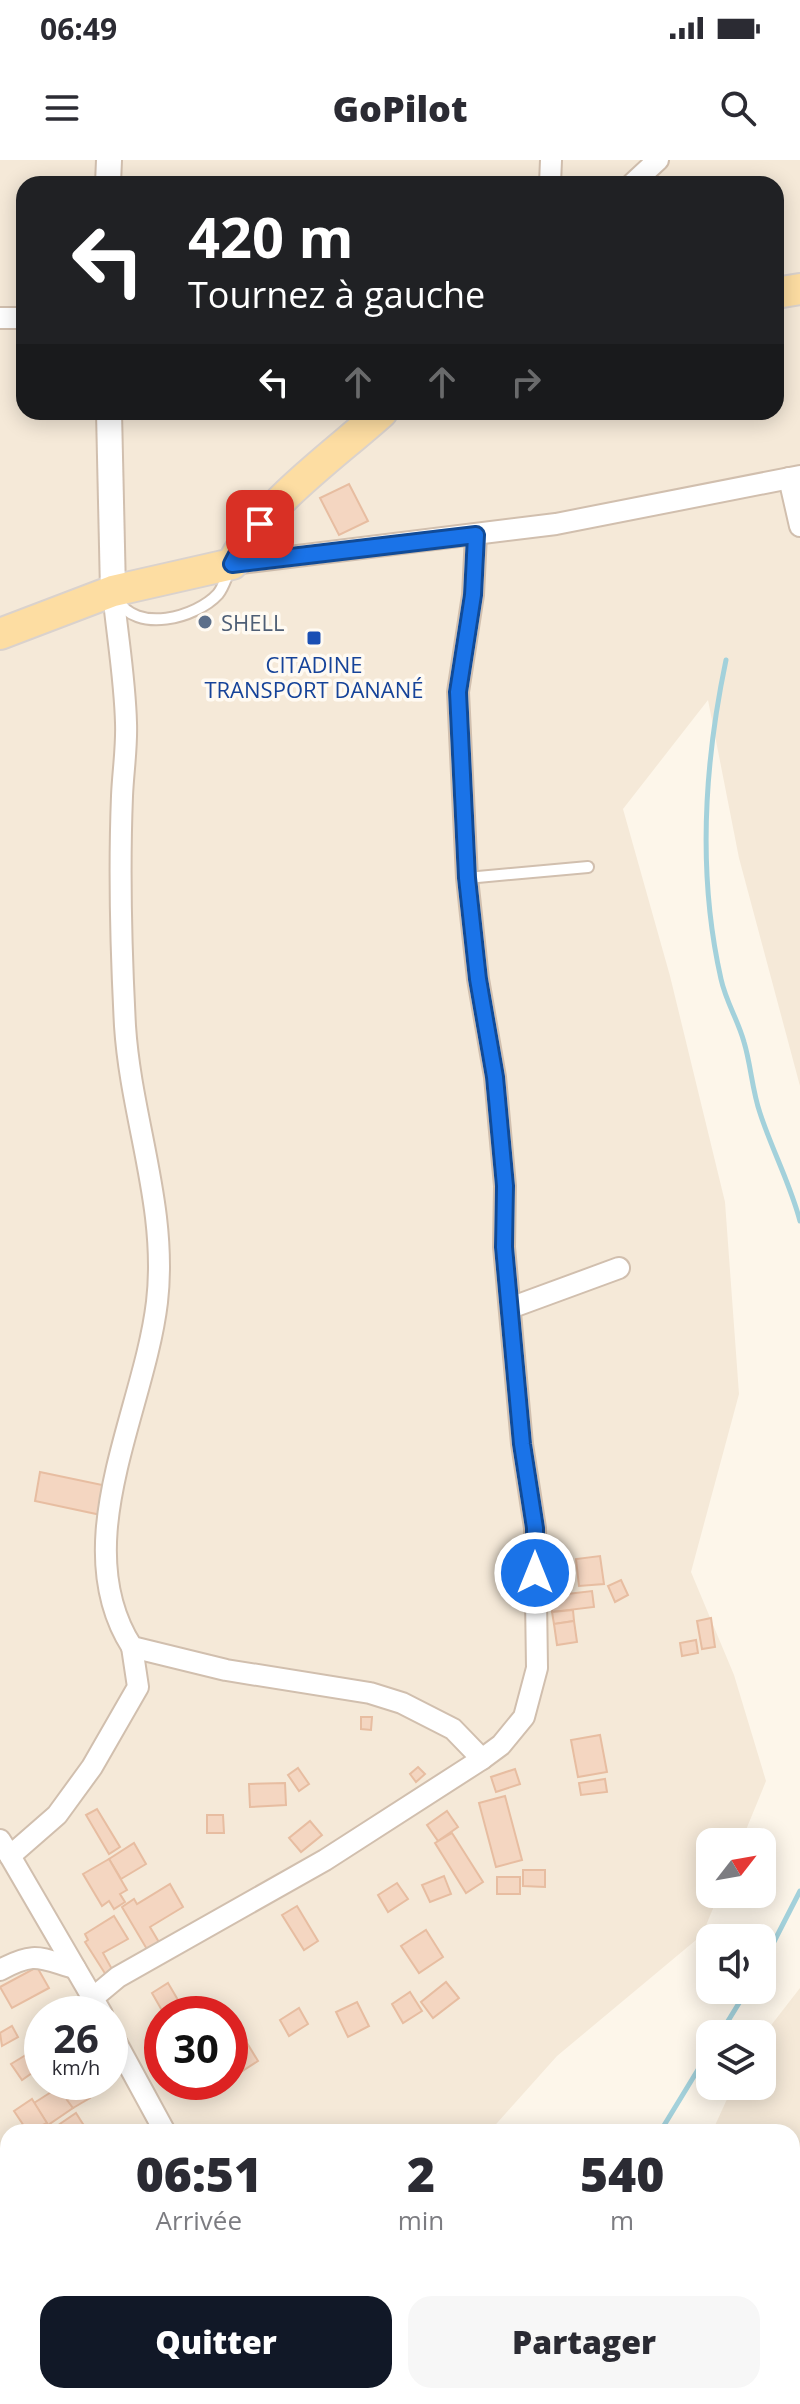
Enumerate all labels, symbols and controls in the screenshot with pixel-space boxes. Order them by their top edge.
text: 06:49 [40,8,117,49]
text: GoPilot [332,84,468,133]
icon: menu [40,86,84,130]
icon: search [716,86,760,130]
text: 420 m [188,198,354,274]
icon: left [56,208,160,312]
text: Tournez à gauche [188,270,485,319]
icon: left [252,360,296,404]
icon: ahead [336,360,380,404]
icon: ahead [420,360,464,404]
icon: right [504,360,548,404]
pin [226,490,294,558]
icon: arrive [238,502,282,546]
place label: SHELL [221,607,284,637]
marker: SHELL [196,613,214,631]
marker: CITADINE TRANSPORT DANANÉ [305,629,323,647]
place label: CITADINE TRANSPORT DANANÉ [204,649,424,704]
position arrow [493,1531,577,1615]
north arrow [696,1828,776,1908]
map controls [696,1828,776,2100]
button: sound [696,1924,776,2004]
speed limit sign: 30 [144,1996,248,2100]
text: 26 [53,2010,99,2065]
button: layers [696,2020,776,2100]
text: km/h [52,2054,100,2081]
text: 06:51 [136,2141,262,2206]
text: 2 [407,2141,435,2206]
text: 540 [580,2141,664,2206]
text: Arrivée [156,2202,242,2238]
text: min [398,2202,444,2238]
text: m [610,2202,634,2238]
button: Quitter [40,2296,392,2388]
button: Partager [408,2296,760,2388]

